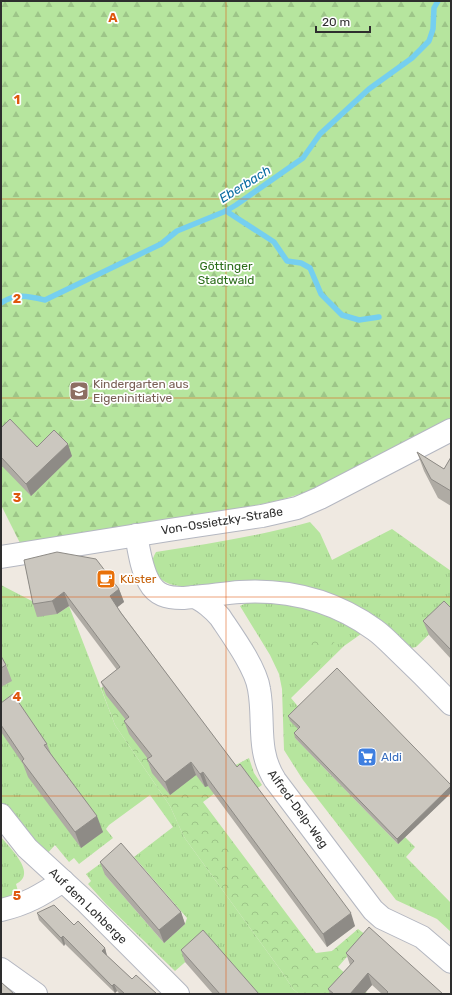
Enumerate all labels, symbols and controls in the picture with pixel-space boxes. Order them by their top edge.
scale bar [316,8,370,34]
text: A [108,10,118,25]
text: 20 m [322,15,350,29]
text: 1 [14,92,20,107]
water label: Eberbach [216,162,274,206]
park label: Göttinger Stadtwald [198,259,254,287]
text: 2 [13,291,21,306]
place label: Kindergarten aus Eigeninitiative [93,377,189,405]
school or university icon: Kindergarten aus Eigeninitiative [68,380,90,402]
text: 3 [13,490,22,505]
street label: Von-Ossietzky-Straße [160,504,284,538]
cafe icon: Küster [95,568,117,590]
place label: Küster [120,572,157,586]
text: 4 [13,689,22,704]
supermarket icon: Aldi [356,746,378,768]
place label: Aldi [381,750,402,764]
street label: Alfred-Delp-Weg [265,767,331,851]
street label: Auf dem Lohberge [46,865,130,947]
text: 5 [13,888,21,903]

